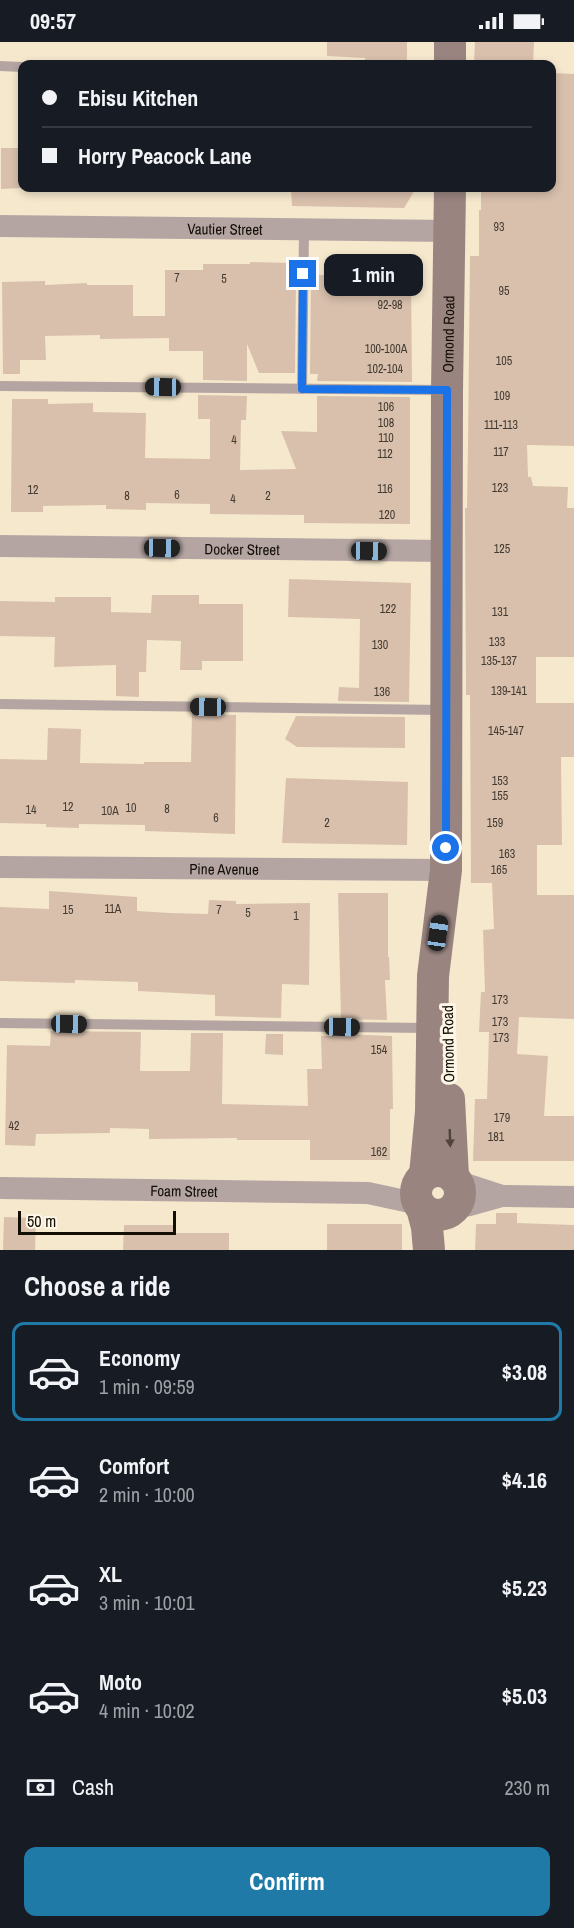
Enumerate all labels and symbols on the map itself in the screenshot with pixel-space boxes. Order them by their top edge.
street label: Vautier Street [187,218,263,239]
house number: 93 [494,219,504,235]
callout: 1 min [324,253,423,295]
route end [289,260,316,287]
house number: 7 [174,270,180,286]
house number: 5 [221,271,227,287]
house number: 95 [499,283,510,299]
street label: Ormond Road [437,295,459,373]
house number: 92-98 [377,297,403,313]
house number: 100-100A [365,341,408,357]
house number: 105 [496,353,513,369]
house number: 102-104 [367,361,404,377]
car [145,378,181,396]
house number: 109 [494,388,510,404]
house number: 106 [378,399,394,415]
house number: 108 [378,415,394,431]
house number: 111-113 [484,417,518,433]
house number: 110 [378,430,394,446]
house number: 4 [231,432,237,448]
house number: 117 [493,444,509,460]
house number: 112 [377,446,393,462]
house number: 123 [492,480,508,496]
house number: 116 [377,481,393,497]
house number: 12 [28,482,38,498]
house number: 6 [174,487,180,503]
house number: 8 [124,488,130,504]
house number: 2 [265,488,271,504]
house number: 4 [230,491,236,507]
house number: 120 [379,507,395,523]
street label: Docker Street [204,538,280,560]
car [144,539,180,557]
house number: 125 [494,541,511,557]
car [351,542,387,560]
house number: 122 [380,601,396,617]
house number: 131 [492,604,509,620]
house number: 133 [489,634,505,650]
house number: 130 [372,637,388,653]
house number: 135-137 [481,653,518,669]
house number: 139-141 [491,683,528,699]
house number: 136 [374,684,390,700]
car [190,698,226,716]
house number: 145-147 [488,723,525,739]
house number: 153 [492,773,508,789]
house number: 155 [492,788,509,804]
house number: 12 [63,799,73,815]
house number: 10 [126,800,136,816]
house number: 8 [164,801,170,817]
house number: 14 [26,802,37,818]
house number: 10A [101,803,119,819]
house number: 6 [213,810,219,826]
house number: 2 [324,815,330,831]
house number: 159 [487,815,503,831]
route start [432,834,459,861]
house number: 163 [499,846,515,862]
street label: Pine Avenue [189,858,259,879]
house number: 165 [491,862,508,878]
house number: 11A [105,901,122,917]
house number: 15 [63,902,74,918]
house number: 7 [216,902,222,918]
house number: 5 [245,905,251,921]
house number: 1 [293,908,299,924]
car [427,914,449,952]
house number: 173 [492,992,508,1008]
street label: Ormond Road [437,1005,459,1083]
house number: 173 [492,1014,508,1030]
car [51,1015,87,1033]
car [324,1018,360,1036]
house number: 173 [493,1030,509,1046]
house number: 154 [371,1042,388,1058]
house number: 179 [494,1110,510,1126]
house number: 42 [9,1118,19,1134]
one-way arrow [445,1129,455,1148]
house number: 181 [488,1129,505,1145]
house number: 162 [371,1144,387,1160]
street label: Foam Street [150,1180,218,1201]
scale bar [18,1208,176,1236]

